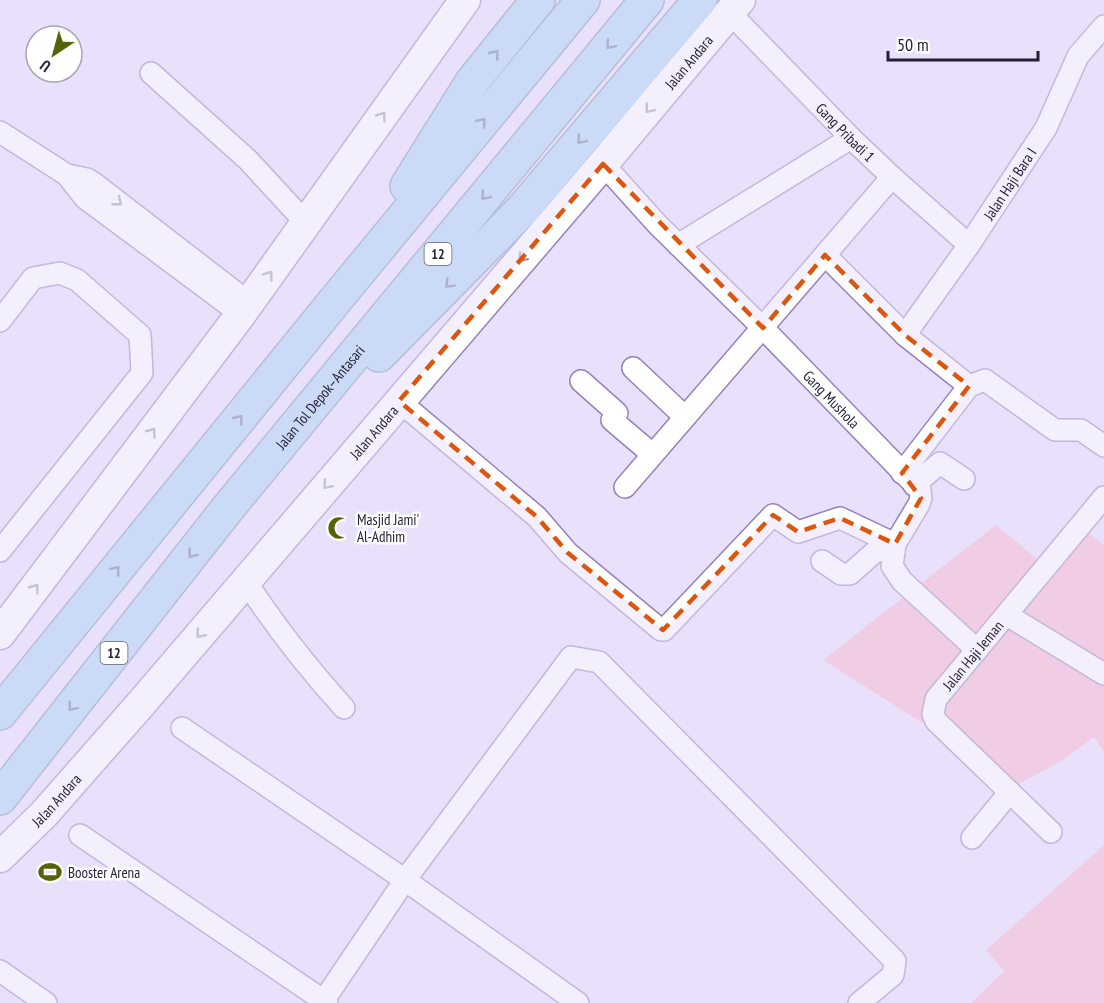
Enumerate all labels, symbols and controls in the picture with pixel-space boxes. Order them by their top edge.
north arrow [24,24,84,84]
scale bar [888,24,1038,62]
street label: Jalan Andara [660,31,716,94]
text: 50 m [897,33,929,56]
one-way arrow [606,38,617,49]
one-way arrow [487,49,498,60]
text: U [36,56,54,77]
street label: Gang Pribadi 1 [812,98,879,165]
one-way arrow [645,102,656,113]
one-way arrow [374,112,385,123]
one-way arrow [475,118,486,129]
one-way arrow [577,133,588,144]
street label: Jalan Haji Bara I [978,144,1040,224]
one-way arrow [482,189,493,200]
one-way arrow [111,194,122,205]
road number: 12 [424,243,452,265]
one-way arrow [519,251,530,262]
one-way arrow [262,271,273,282]
one-way arrow [445,276,456,287]
street label: Jalan Tol Depok–Antasari [271,341,368,454]
street label: Gang Mushola [799,366,864,432]
street label: Jalan Andara [345,401,402,464]
one-way arrow [231,415,242,426]
one-way arrow [145,427,156,438]
one-way arrow [323,478,334,489]
place label: Masjid Jami' Al-Adhim [357,510,419,546]
mosque icon: Masjid Jami' Al-Adhim [326,515,352,541]
one-way arrow [189,547,200,558]
one-way arrow [108,566,119,577]
one-way arrow [28,583,39,594]
street label: Jalan Haji Jeman [938,616,1007,694]
one-way arrow [196,627,207,638]
road number: 12 [100,642,128,664]
one-way arrow [68,700,79,711]
street label: Jalan Andara [27,769,85,831]
sports icon: Booster Arena [37,859,63,885]
place label: Booster Arena [68,863,140,882]

